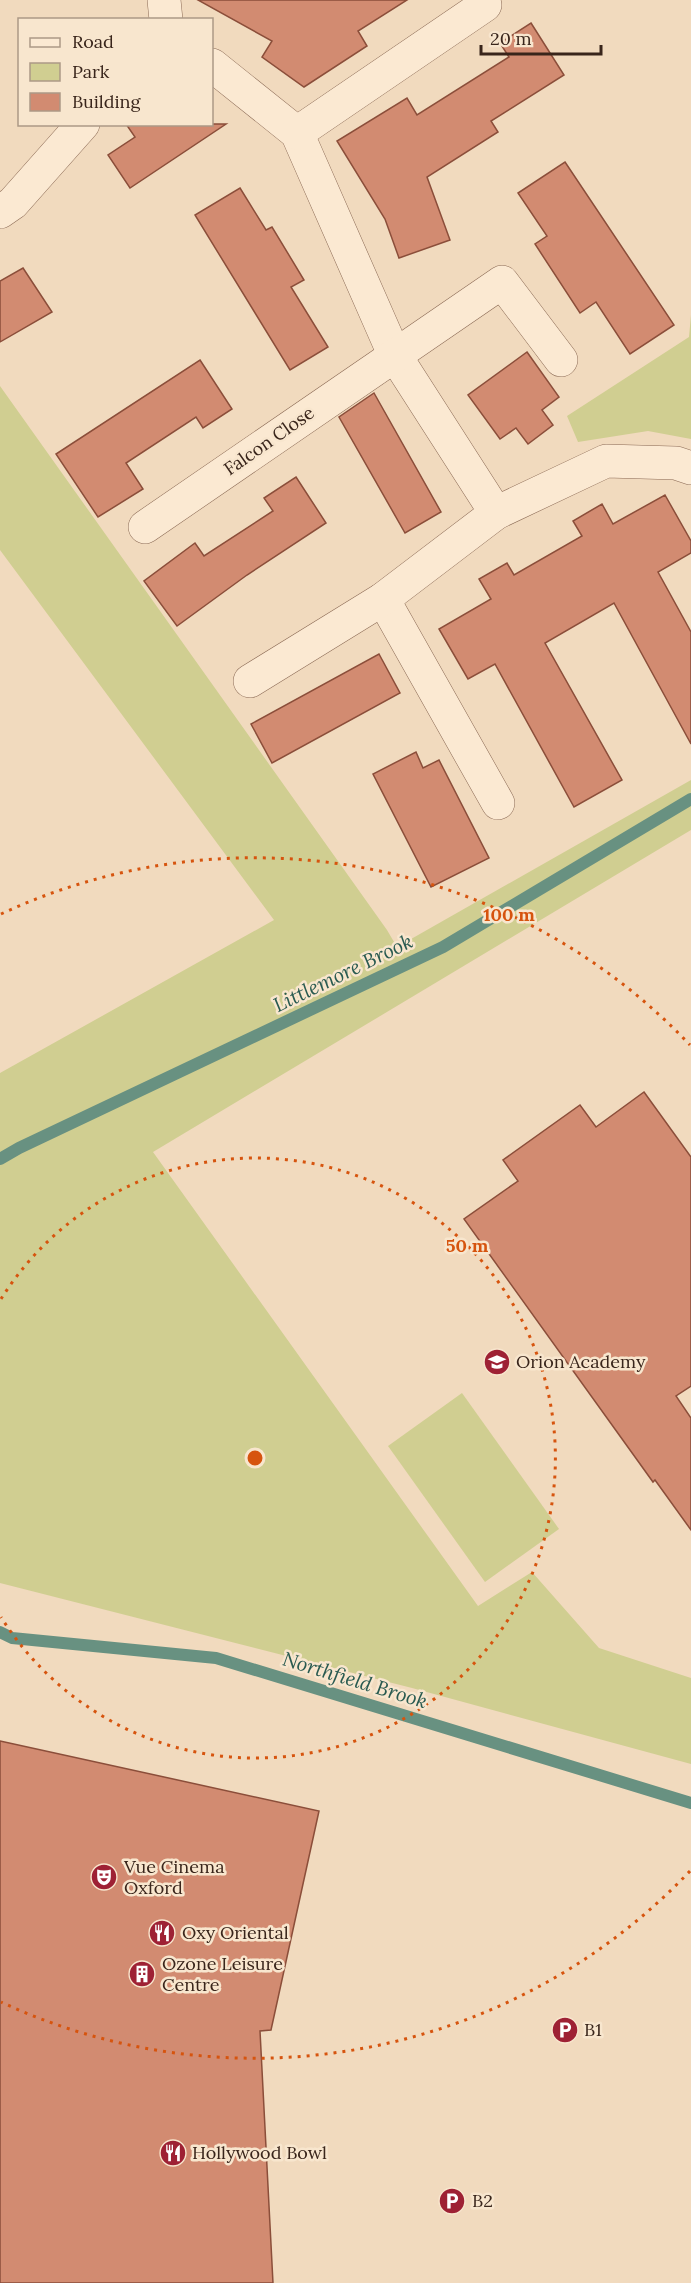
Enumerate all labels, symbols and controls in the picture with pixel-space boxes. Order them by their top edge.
legend [18,18,213,126]
scale bar [481,18,601,56]
text: 20 m [490,27,532,50]
text: Road [72,30,114,53]
text: Park [72,60,110,83]
text: Building [72,90,142,113]
street label: Falcon Close [219,401,319,480]
text: 100 m [483,903,535,926]
water label: Littlemore Brook [269,928,416,1017]
text: 50 m [446,1234,489,1257]
school or university icon: Orion Academy [482,1347,512,1377]
place label: Orion Academy [516,1350,646,1373]
centre of rings [245,1448,265,1468]
water label: Northfield Brook [280,1646,431,1713]
place label: Vue Cinema Oxford [123,1855,224,1899]
theatre icon: Vue Cinema Oxford [89,1862,119,1892]
restaurant icon: Oxy Oriental [147,1918,177,1948]
place label: Oxy Oriental [182,1921,289,1944]
place label: Ozone Leisure Centre [162,1952,283,1996]
building icon: Ozone Leisure Centre [127,1959,157,1989]
parking icon: B1 [550,2015,580,2045]
place label: B1 [584,2018,602,2041]
restaurant icon: Hollywood Bowl [158,2138,188,2168]
place label: Hollywood Bowl [192,2141,327,2164]
parking icon: B2 [437,2186,467,2216]
place label: B2 [472,2189,493,2212]

